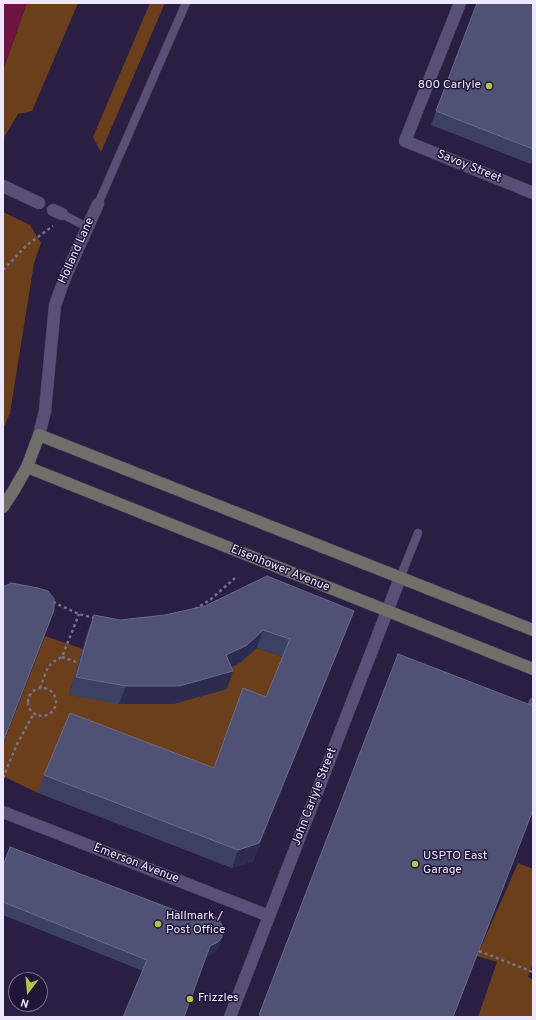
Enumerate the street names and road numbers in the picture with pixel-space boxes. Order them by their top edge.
street label: Savoy Street [435,148,503,186]
street label: Holland Lane [56,216,98,286]
street label: Eisenhower Avenue [229,543,331,595]
street label: John Carlyle Street [290,746,340,848]
street label: Emerson Avenue [91,841,181,887]

